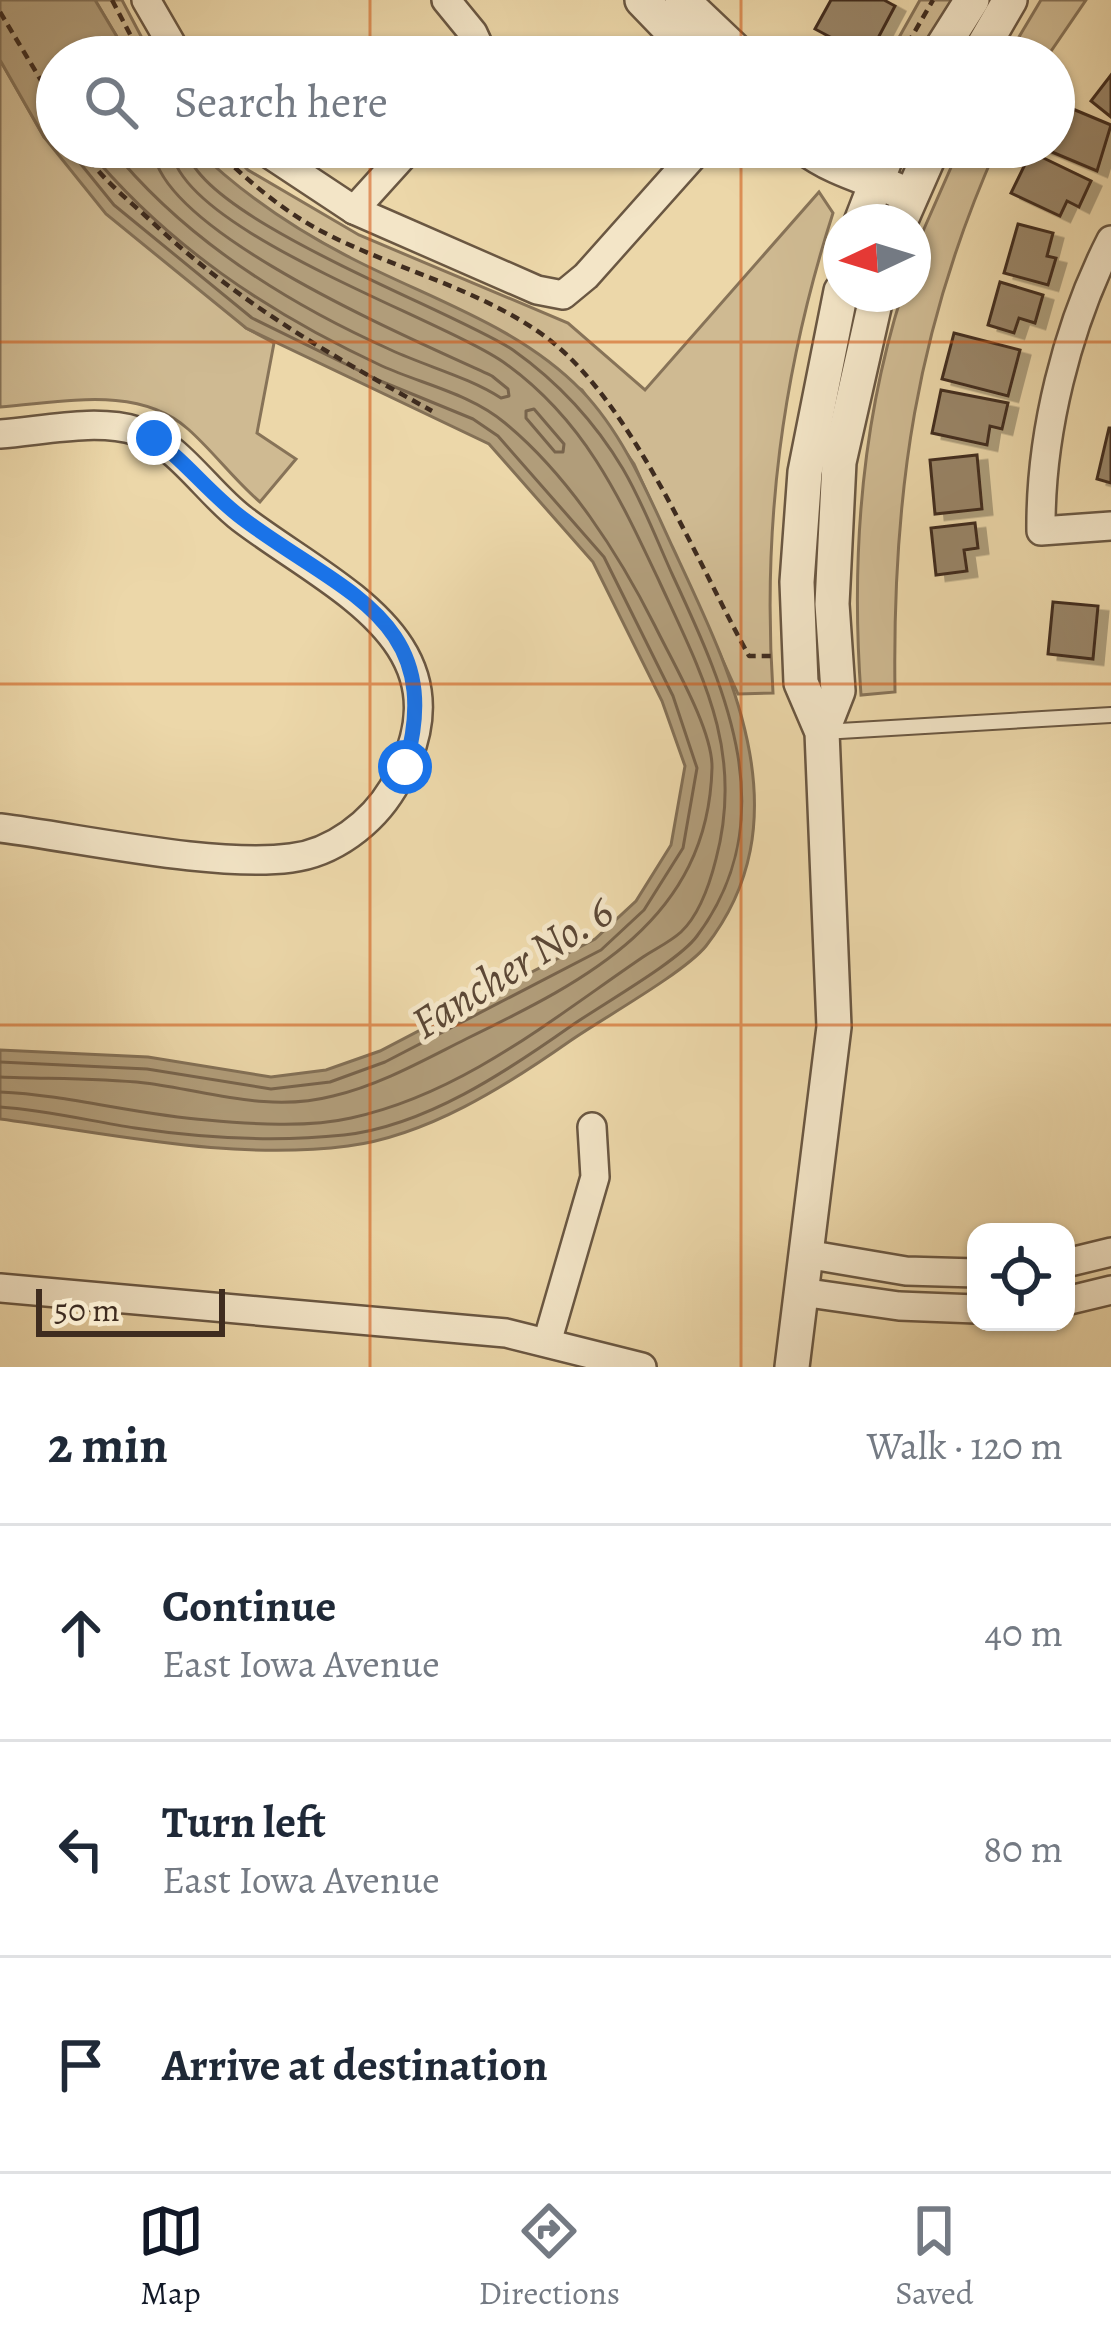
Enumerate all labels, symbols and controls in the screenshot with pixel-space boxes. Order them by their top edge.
search box [36,36,1075,168]
icon: search [78,69,144,135]
text: Search here [174,71,388,133]
north arrow [823,204,931,312]
route end [127,411,181,465]
route start [378,740,432,794]
water label: Fancher No. 6 [399,880,625,1054]
map controls [967,1223,1075,1331]
button: locate [967,1223,1075,1331]
scale bar [36,1283,225,1336]
text: 50 m [54,1287,120,1332]
text: 2 min [48,1410,168,1480]
text: Walk · 120 m [867,1419,1063,1472]
text: Continue [162,1575,336,1637]
icon: ahead [48,1600,114,1666]
text: 40 m [984,1606,1063,1659]
text: East Iowa Avenue [162,1637,440,1690]
text: Turn left [162,1791,326,1853]
icon: left [48,1816,114,1882]
text: 80 m [983,1822,1063,1875]
text: East Iowa Avenue [162,1853,440,1906]
icon: arrive [48,2032,114,2098]
text: Arrive at destination [162,2034,548,2096]
tab: Map [138,2198,204,2315]
tab: Directions [479,2198,620,2315]
tab: Saved [895,2198,973,2315]

